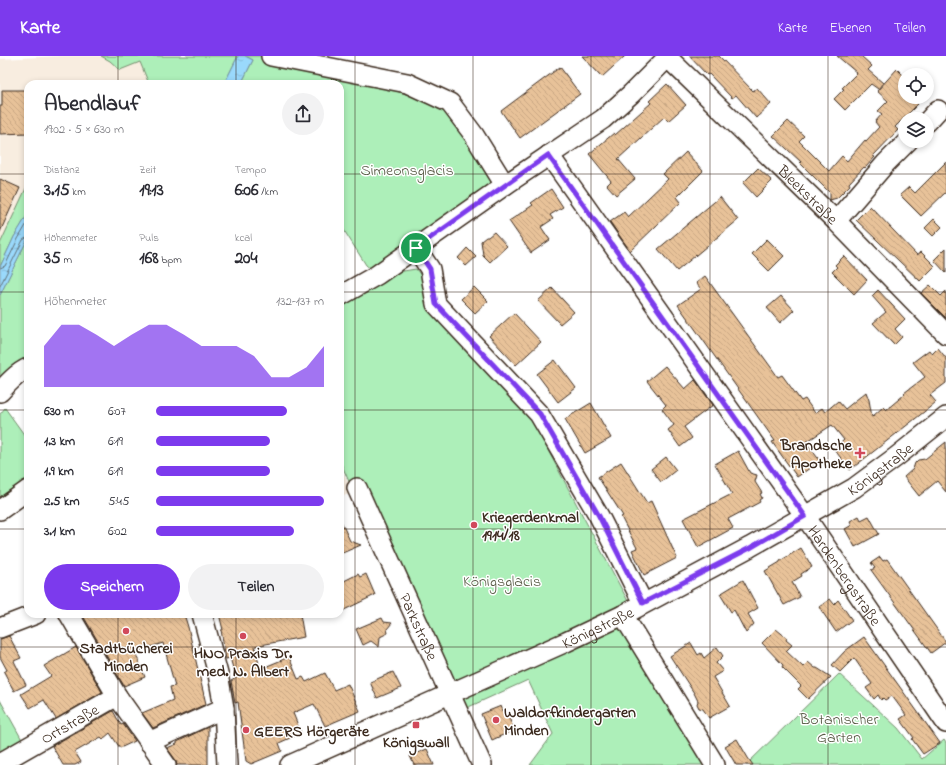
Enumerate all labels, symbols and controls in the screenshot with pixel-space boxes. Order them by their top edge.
text: Karte [20,15,60,42]
text: Karte [778,18,807,39]
text: Ebenen [829,18,872,39]
text: Teilen [894,18,926,39]
map controls [898,68,934,148]
button: locate [898,68,934,104]
text: Abendlauf [44,89,141,121]
button: share [282,93,324,135]
button: layers [898,112,934,148]
text: 19:02 · 5 × 630 m [44,120,124,139]
park label: Simeonsglacis [360,159,454,183]
street label: Bleekstraße [770,160,843,231]
text: Distanz [44,162,79,178]
text: Zeit [139,162,156,178]
text: Tempo [235,162,266,178]
text: 3.15 [44,178,70,203]
text: 19:13 [139,178,164,203]
text: 6:06 [235,178,258,203]
text: km [70,184,86,200]
text: /km [258,184,278,200]
text: Höhenmeter [44,230,97,246]
text: Puls [139,230,159,246]
text: kcal [235,230,252,246]
pin [399,231,433,265]
icon: arrive [405,237,427,259]
text: 35 [44,246,61,271]
text: 168 [139,246,159,271]
text: 204 [235,246,257,271]
text: m [61,252,72,268]
text: bpm [159,252,182,268]
text: Höhenmeter [44,292,106,311]
text: 132–137 m [276,292,324,311]
text: 630 m [44,402,74,421]
text: 6:07 [108,402,126,421]
text: 1.3 km [44,432,75,451]
text: 6:19 [108,432,123,451]
place label: Brandsche Apotheke [780,434,853,476]
street label: Königstraße [844,437,920,503]
marker: Brandsche Apotheke [855,448,865,458]
text: 1.9 km [44,462,74,481]
text: 6:19 [108,462,123,481]
text: 2.5 km [44,492,80,511]
text: 5:45 [108,492,129,511]
place label: Kriegerdenkmal 1914/18 [482,506,579,548]
marker: Kriegerdenkmal 1914/18 [469,520,479,530]
street label: Hardenbergstraße [801,521,887,632]
text: 3.1 km [44,522,75,541]
text: 6:02 [108,522,127,541]
button: Speichern [44,564,180,610]
button: Teilen [188,564,324,610]
park label: Königsglacis [463,570,541,594]
street label: Parkstraße [392,590,444,666]
street label: Königstraße [559,601,639,656]
marker: Stadtbücherei Minden [121,626,131,636]
marker: HNO Praxis Dr. med. N. Albert [238,631,248,641]
place label: Stadtbücherei Minden [79,637,173,679]
place label: HNO Praxis Dr. med. N. Albert [194,642,293,684]
street label: Ortstraße [37,698,105,751]
place label: Waldorfkindergarten Minden [504,701,636,743]
park label: Botanischer Garten [799,708,878,750]
marker: Waldorfkindergarten Minden [491,715,501,725]
place label: GEERS Hörgeräte [254,720,370,745]
marker: Königswall [411,720,421,730]
marker: GEERS Hörgeräte [241,725,251,735]
place label: Königswall [383,731,450,756]

